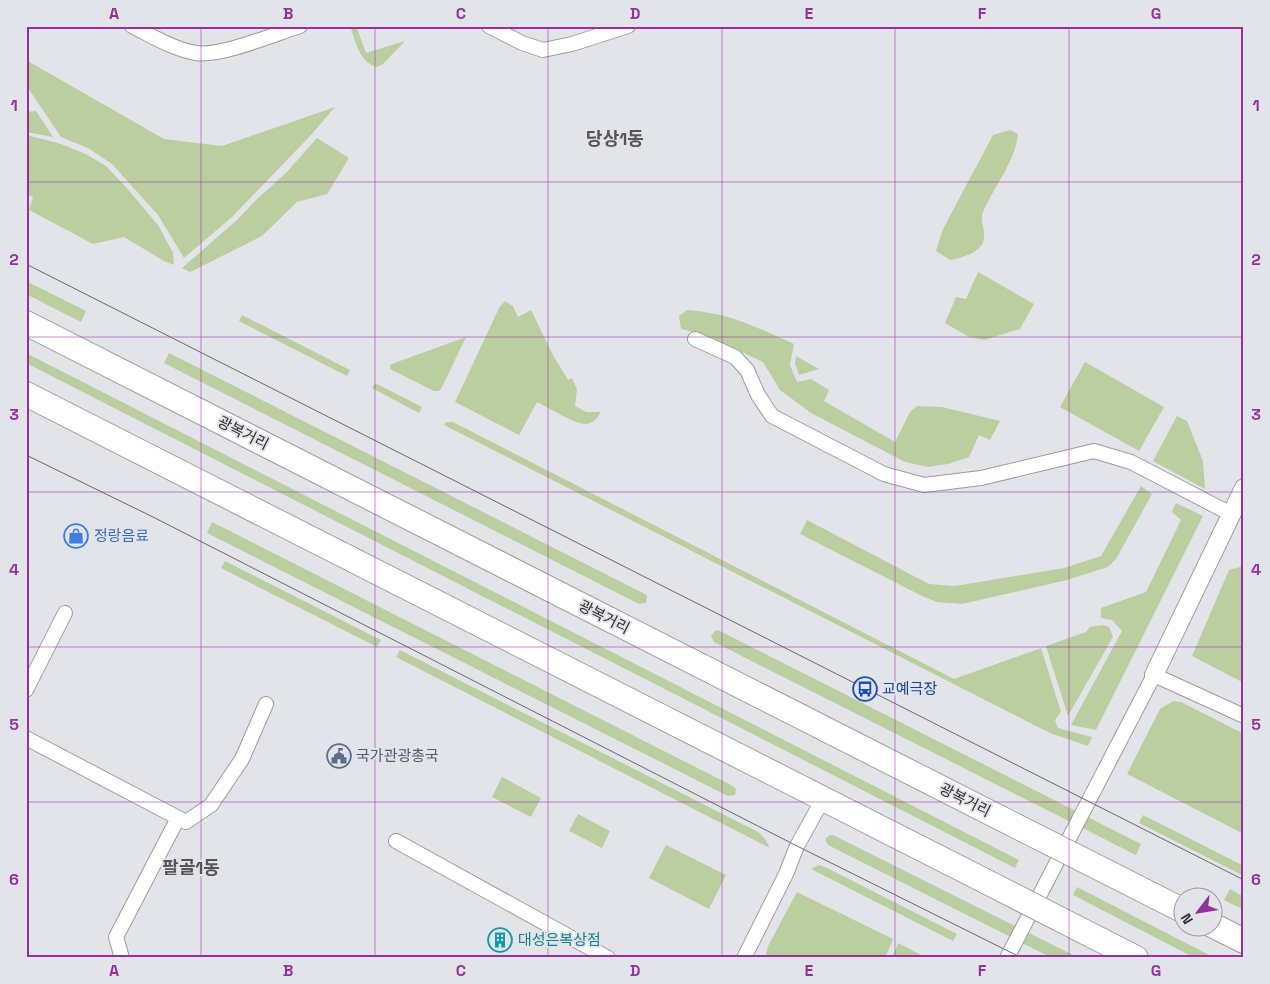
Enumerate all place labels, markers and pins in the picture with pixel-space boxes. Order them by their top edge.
shop icon: 정랑음료 [63,523,89,549]
place label: 정랑음료 [94,526,149,545]
bus stop icon: 교예극장 [852,676,878,702]
place label: 교예극장 [882,679,937,698]
public building icon: 국가관광총국 [326,743,352,769]
place label: 국가관광총국 [356,746,439,765]
building icon: 대성은복상점 [487,927,513,953]
place label: 대성은복상점 [518,930,601,949]

